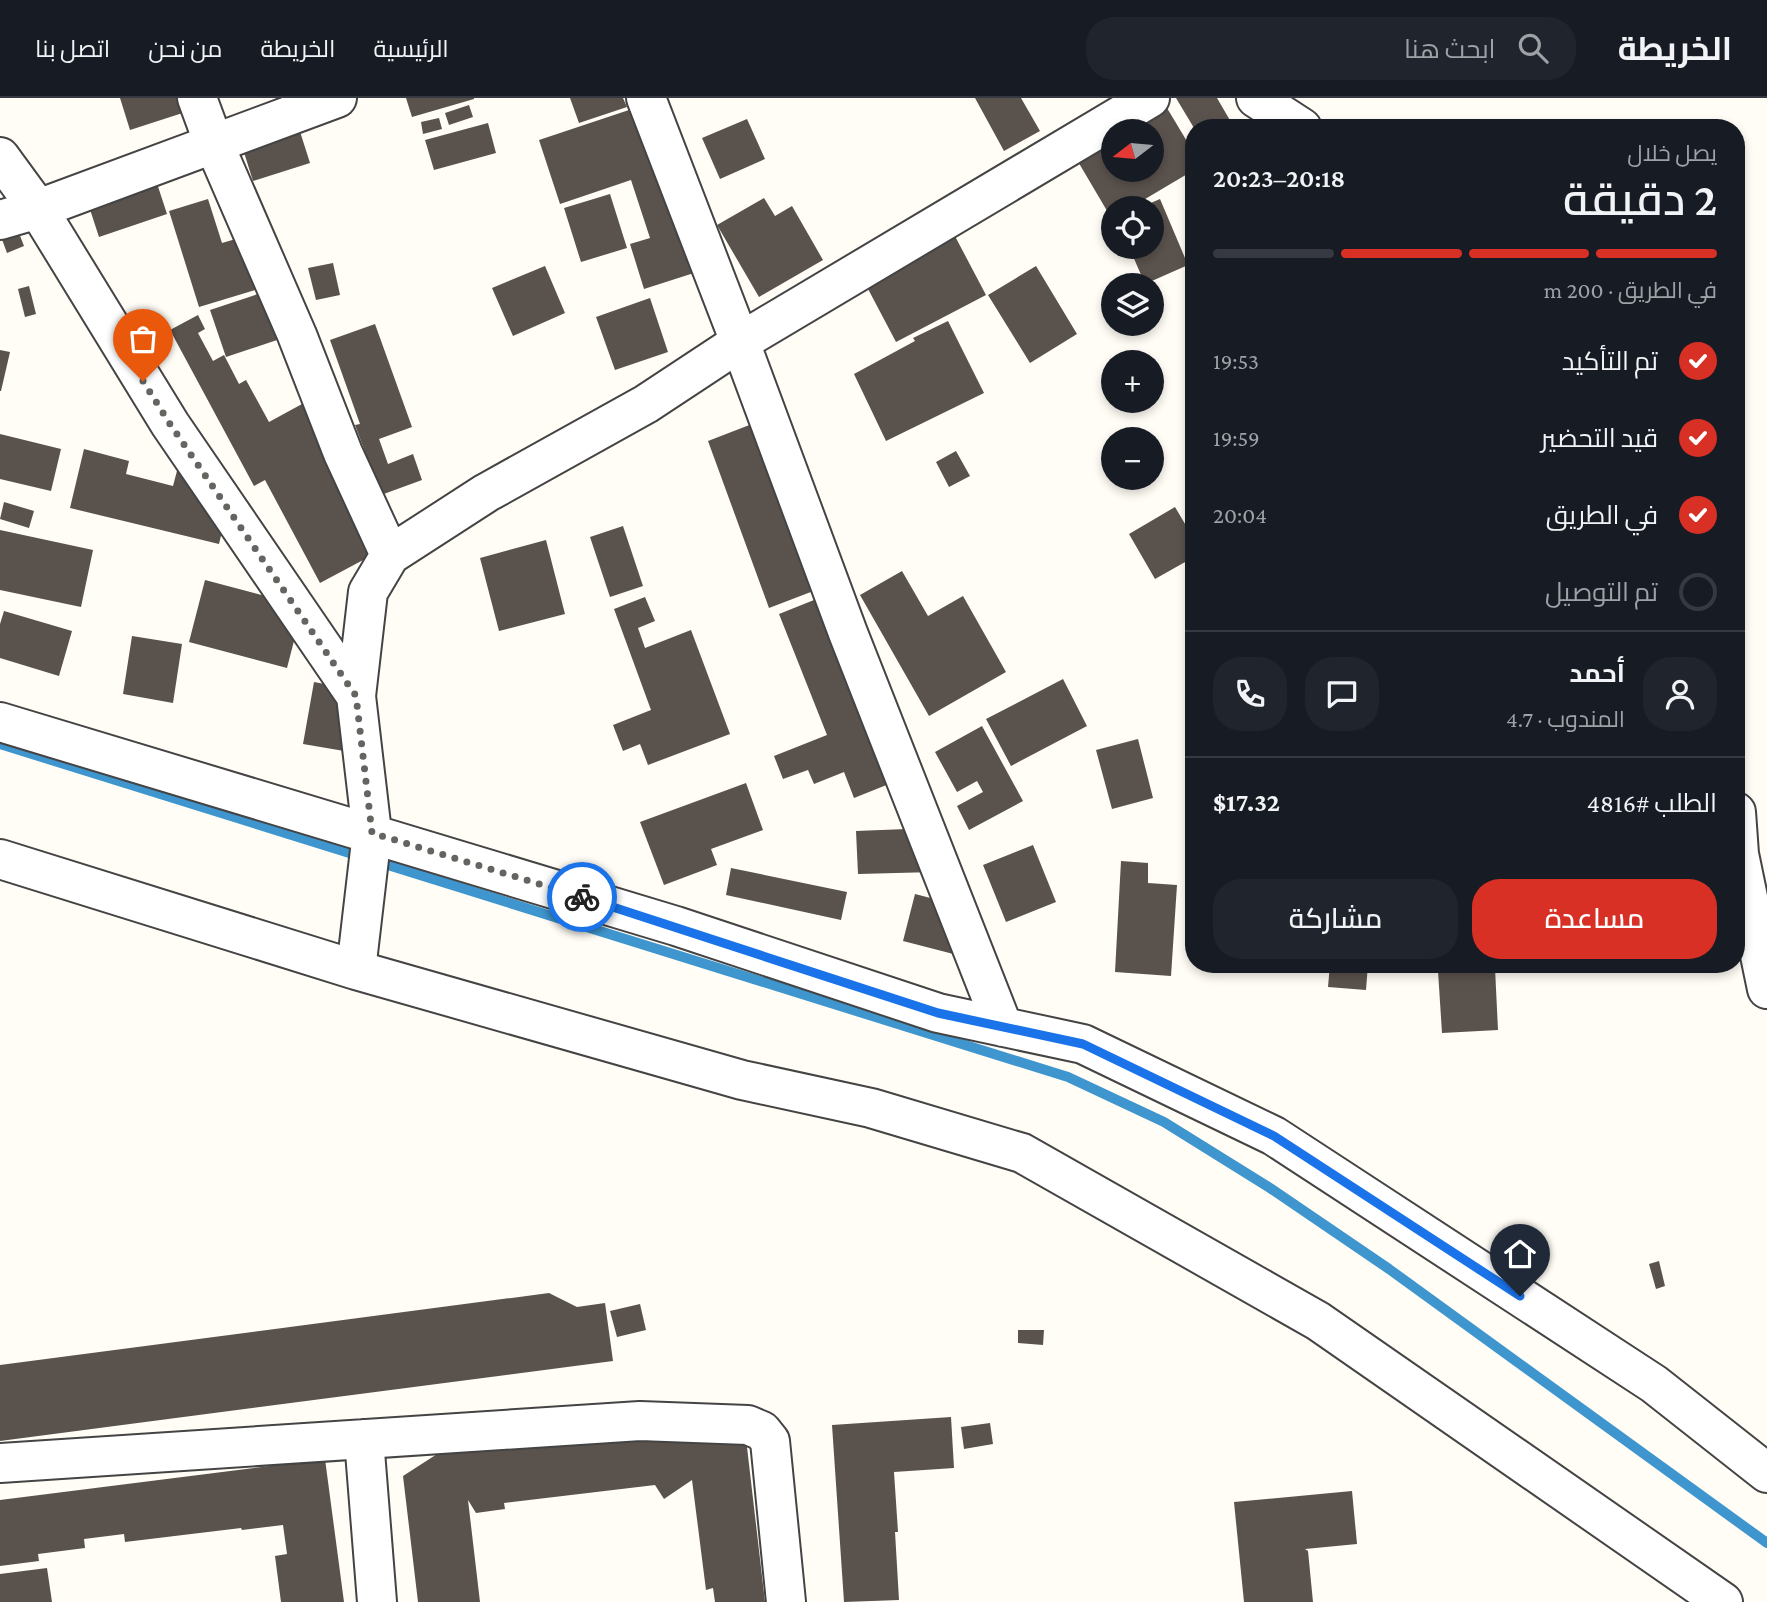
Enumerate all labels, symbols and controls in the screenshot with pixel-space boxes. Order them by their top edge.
search box [1086,17,1576,80]
icon: search [1514,29,1552,67]
text: الخريطة [1618,30,1732,67]
text: اتصل بنا [35,35,110,62]
text: من نحن [148,35,223,62]
text: الخريطة [261,35,335,62]
text: الرئيسية [373,35,449,62]
text: ابحث هنا [1404,35,1496,64]
north arrow [1101,119,1164,182]
map controls [1101,119,1164,490]
text: يصل خلال [1627,140,1717,166]
text: 20:18–20:23 [1213,164,1345,193]
text: 2 دقيقة [1563,174,1717,225]
button: locate [1101,196,1164,259]
button: layers [1101,273,1164,336]
text: في الطريق · 200 m [1544,277,1717,303]
pin [113,309,173,381]
icon: bag [124,320,162,358]
icon: check [1679,342,1717,380]
text: تم التأكيد [1562,347,1658,376]
text: 19:53 [1213,348,1259,374]
button: + [1101,350,1164,413]
icon: check [1679,419,1717,457]
text: قيد التحضير [1541,424,1658,453]
text: 19:59 [1213,425,1260,451]
button: − [1101,427,1164,490]
icon: check [1679,496,1717,534]
text: في الطريق [1546,501,1658,530]
text: 20:04 [1213,502,1267,528]
text: تم التوصيل [1545,578,1658,607]
button: phone [1213,657,1287,731]
button: chat [1305,657,1379,731]
button: person [1643,657,1717,731]
text: أحمد [1569,659,1625,688]
text: المندوب · 4.7 [1506,706,1625,732]
text: $17.32 [1213,788,1280,817]
text: الطلب #4816 [1587,789,1717,818]
courier [547,862,617,932]
icon: bike [563,878,601,916]
button: مشاركة [1213,879,1458,959]
button: مساعدة [1472,879,1717,959]
pin [1490,1224,1550,1296]
icon: home [1501,1235,1539,1273]

